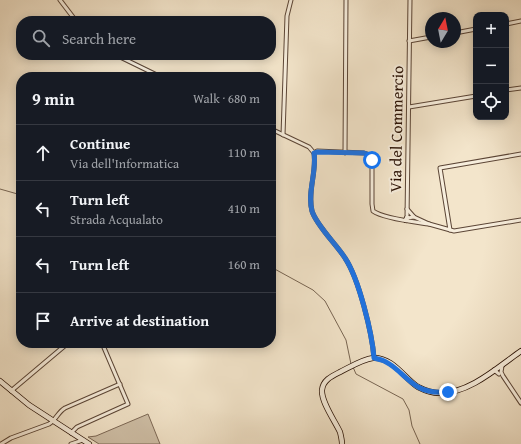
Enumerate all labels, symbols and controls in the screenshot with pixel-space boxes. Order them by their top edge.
north arrow [425,12,461,48]
map controls [473,12,509,120]
button: + [473,12,509,48]
search box [16,16,276,60]
icon: search [30,27,52,49]
text: Search here [62,28,136,49]
button: − [473,48,509,84]
street label: Via del Commercio [383,65,409,193]
button: locate [473,84,509,120]
text: 9 min [32,86,74,111]
text: Walk · 680 m [193,89,260,108]
text: Continue [70,133,131,154]
icon: ahead [32,142,54,164]
text: 110 m [228,143,260,162]
route start [363,151,381,169]
text: Via dell'Informatica [70,154,179,173]
text: Turn left [70,189,129,210]
icon: left [32,198,54,220]
text: 410 m [228,199,260,218]
text: Strada Acqualato [70,210,163,229]
icon: left [32,254,54,276]
text: Turn left [70,254,129,275]
text: 160 m [228,255,260,274]
icon: arrive [32,310,54,332]
text: Arrive at destination [70,310,209,331]
route end [439,383,457,401]

